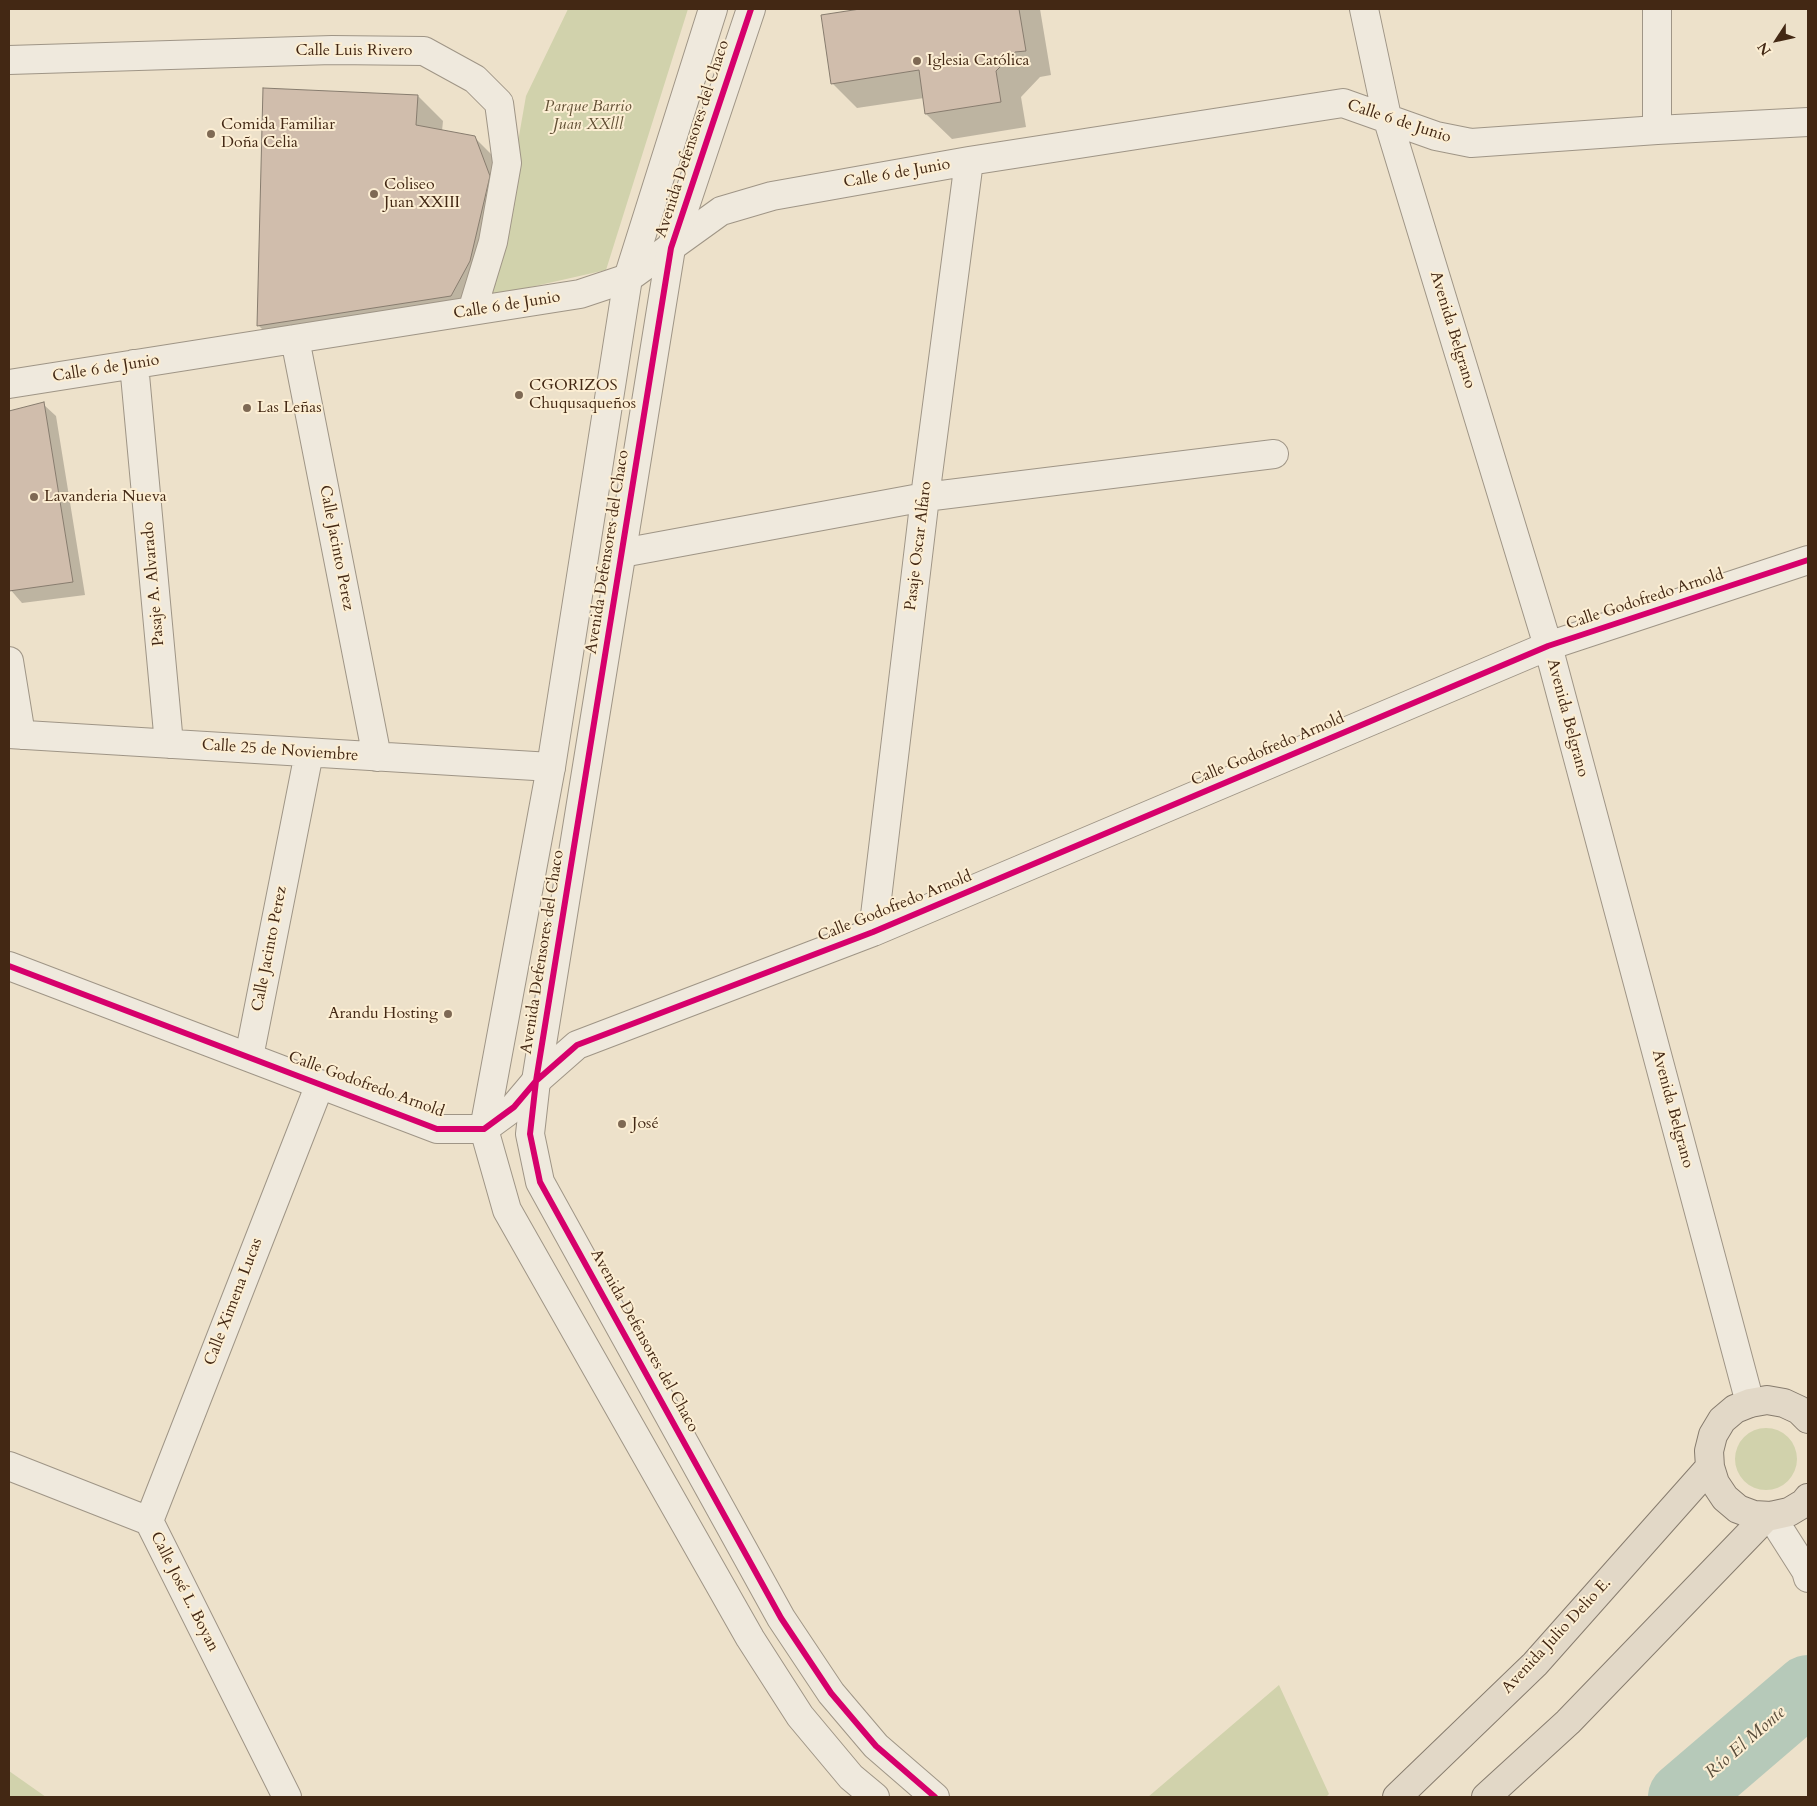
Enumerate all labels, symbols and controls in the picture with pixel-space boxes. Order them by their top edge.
north arrow [1752,15,1802,65]
street label: Avenida Defensores del Chaco [652,38,734,240]
text: N [1753,38,1776,59]
street label: Calle Luis Rivero [296,41,412,61]
place label: Iglesia Católica [927,51,1029,71]
marker: Iglesia Católica [911,55,923,67]
street label: Calle 6 de Junio [1345,96,1453,148]
park label: Parque Barrio Juan XXlll [544,97,632,135]
place label: Comida Familiar Doña Celia [221,115,335,153]
marker: Comida Familiar Doña Celia [205,128,217,140]
street label: Calle 6 de Junio [842,155,952,193]
place label: Coliseo Juan XXIII [384,175,460,213]
marker: Coliseo Juan XXIII [368,188,380,200]
street label: Avenida Belgrano [1425,269,1479,391]
street label: Calle 6 de Junio [452,288,562,324]
street label: Calle 6 de Junio [51,351,161,387]
place label: CGORIZOS Chuqusaqueños [529,376,636,414]
marker: CGORIZOS Chuqusaqueños [513,389,525,401]
place label: Las Leñas [257,398,322,418]
marker: Las Leñas [241,402,253,414]
street label: Avenida Defensores del Chaco [582,449,634,655]
street label: Pasaje Oscar Alfaro [902,480,936,612]
street label: Calle Jacinto Perez [314,484,358,612]
place label: Lavanderia Nueva [44,487,167,507]
marker: Lavanderia Nueva [28,491,40,503]
street label: Pasaje A. Alvarado [139,521,169,647]
street label: Calle Godofredo Arnold [1564,565,1726,635]
street label: Avenida Belgrano [1542,657,1592,779]
street label: Calle Godofredo Arnold [1189,709,1347,791]
street label: Calle 25 de Noviembre [201,736,359,766]
street label: Avenida Defensores del Chaco [517,849,569,1055]
street label: Calle Godofredo Arnold [815,867,975,947]
street label: Calle Jacinto Perez [248,885,292,1013]
place label: Arandu Hosting [328,1004,438,1024]
marker: Arandu Hosting [442,1008,454,1020]
street label: Calle Godofredo Arnold [286,1048,446,1122]
street label: Avenida Belgrano [1647,1048,1697,1170]
place label: José [632,1114,659,1134]
marker: José [616,1118,628,1130]
street label: Calle Ximena Lucas [201,1236,267,1368]
street label: Avenida Defensores del Chaco [586,1246,702,1436]
street label: Calle José L. Boyan [146,1529,222,1655]
street label: Avenida Julio Delio E. [1498,1574,1616,1698]
water label: Río El Monte [1701,1702,1791,1784]

